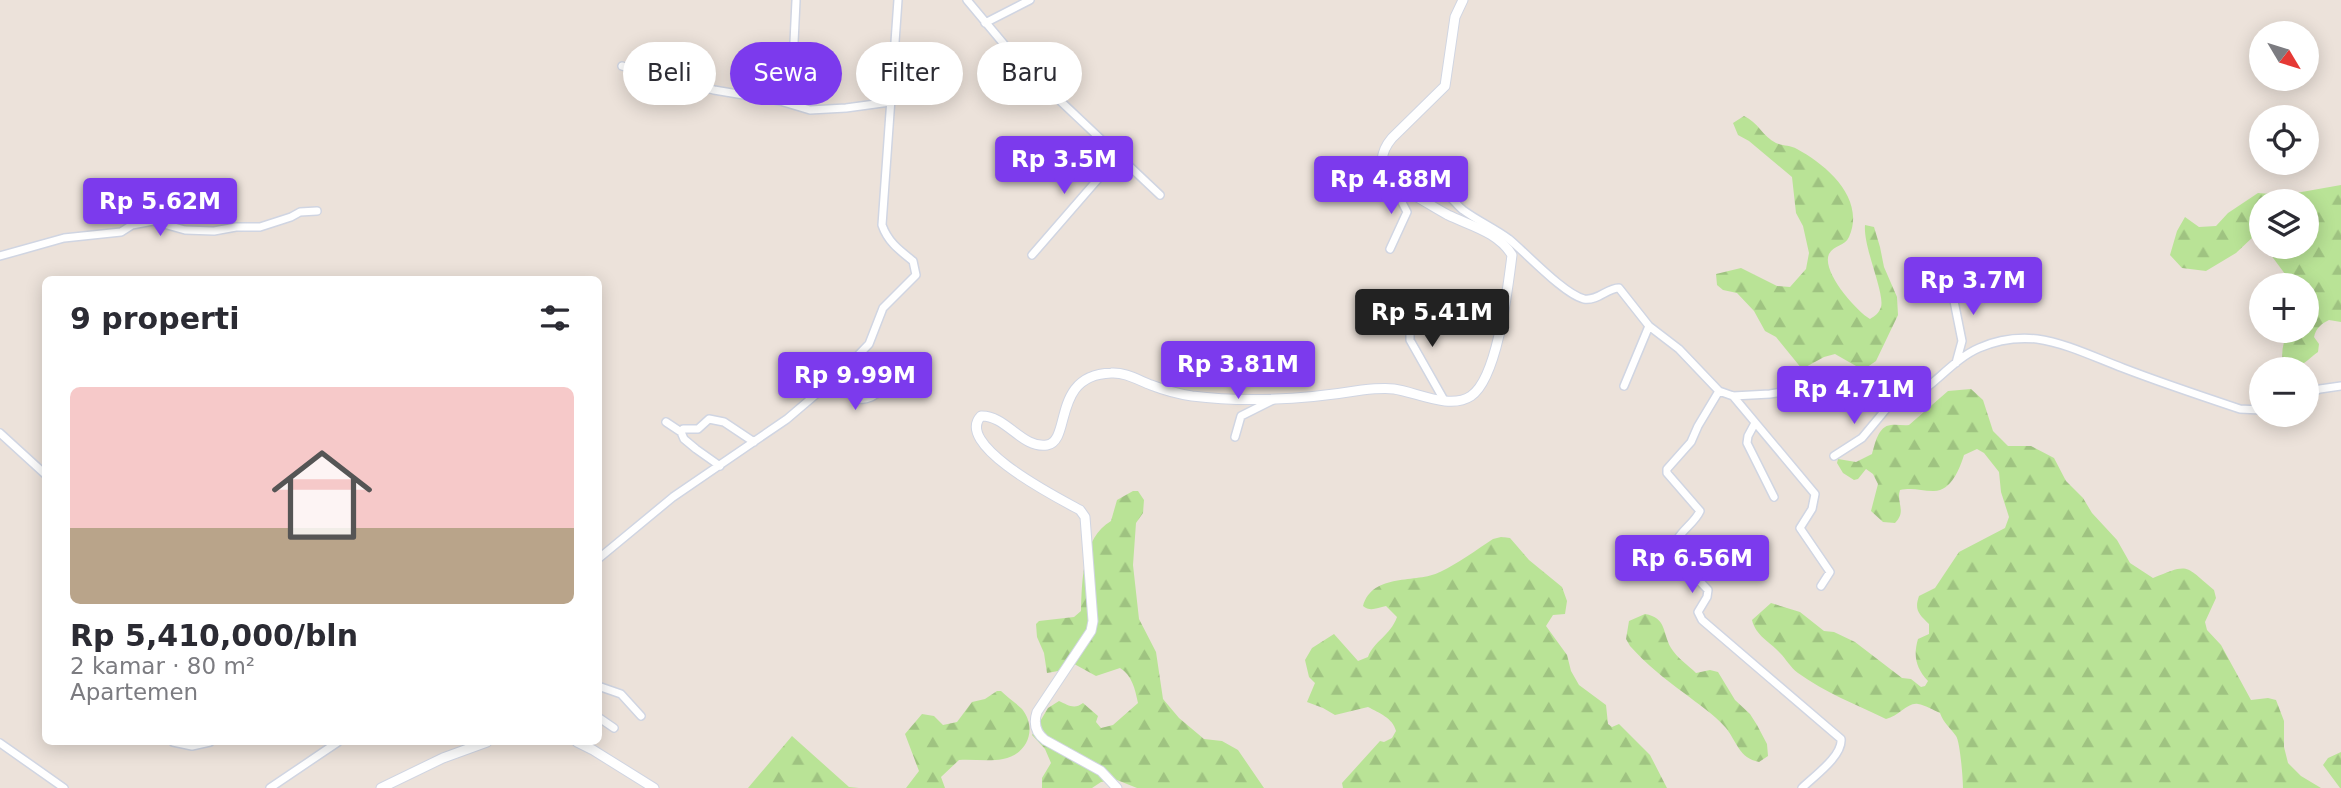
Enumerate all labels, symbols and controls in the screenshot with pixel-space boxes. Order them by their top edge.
north arrow [2249,21,2319,91]
map controls [2249,21,2319,427]
chip: Beli [623,42,716,105]
chip: Sewa [730,42,842,105]
chip: Filter [856,42,963,105]
chip: Baru [977,42,1082,105]
button: locate [2249,105,2319,175]
pin: Rp 3.5M [999,136,1129,196]
text: Rp 3.5M [1011,146,1117,172]
pin: Rp 4.88M [1319,156,1463,216]
text: Rp 4.88M [1330,166,1452,192]
pin: Rp 5.62M [88,178,232,238]
text: Rp 5.62M [99,188,221,214]
button: layers [2249,189,2319,259]
pin: Rp 3.7M [1908,258,2038,317]
text: Rp 3.7M [1920,267,2026,293]
button: + [2249,273,2319,343]
pin: Rp 5.41M [1360,290,1504,349]
icon: filters [536,299,574,337]
text: Rp 5.41M [1371,299,1493,325]
text: 9 properti [70,301,239,336]
pin: Rp 3.81M [1166,342,1310,401]
text: Rp 3.81M [1177,351,1299,377]
pin: Rp 9.99M [783,352,927,412]
button: − [2249,357,2319,427]
text: Rp 9.99M [794,362,916,388]
pin: Rp 4.71M [1782,366,1926,426]
text: Rp 4.71M [1793,376,1915,402]
icon: home [259,432,385,558]
pin: Rp 6.56M [1620,536,1764,595]
text: Rp 6.56M [1631,545,1753,571]
text: Rp 5,410,000/bln [70,618,358,653]
text: 2 kamar · 80 m² [70,653,255,679]
text: Apartemen [70,679,198,705]

